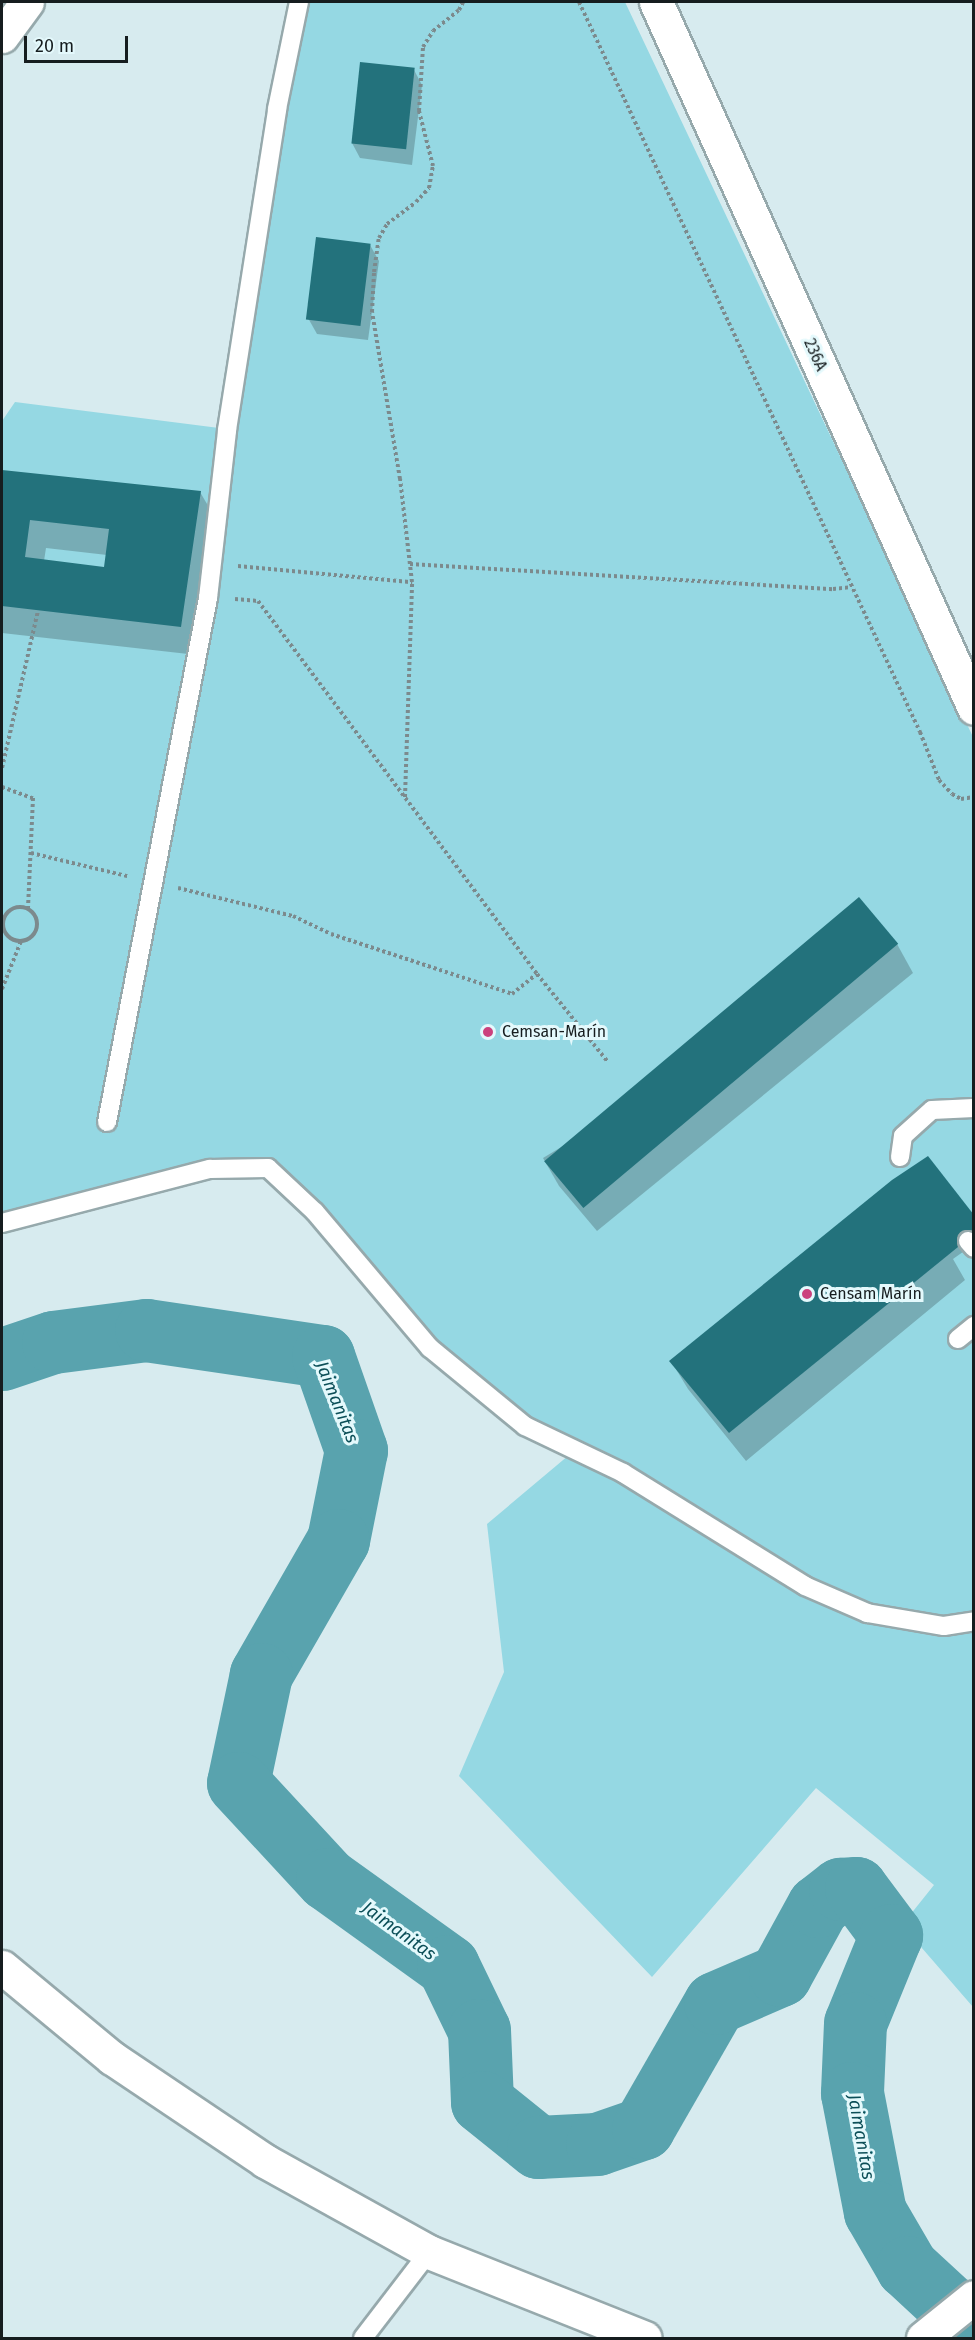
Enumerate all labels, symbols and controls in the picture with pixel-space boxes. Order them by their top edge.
scale bar [27,24,130,62]
text: 20 m [35,35,74,57]
street label: 236A [799,336,831,374]
place label: Cemsan-Marín [502,1022,606,1042]
marker: Cemsan-Marín [479,1023,497,1041]
place label: Censam Marín [820,1284,922,1304]
marker: Censam Marín [798,1285,816,1303]
water label: Jaimanitas [311,1358,363,1446]
water label: Jaimanitas [358,1897,440,1965]
water label: Jaimanitas [843,2093,879,2181]

